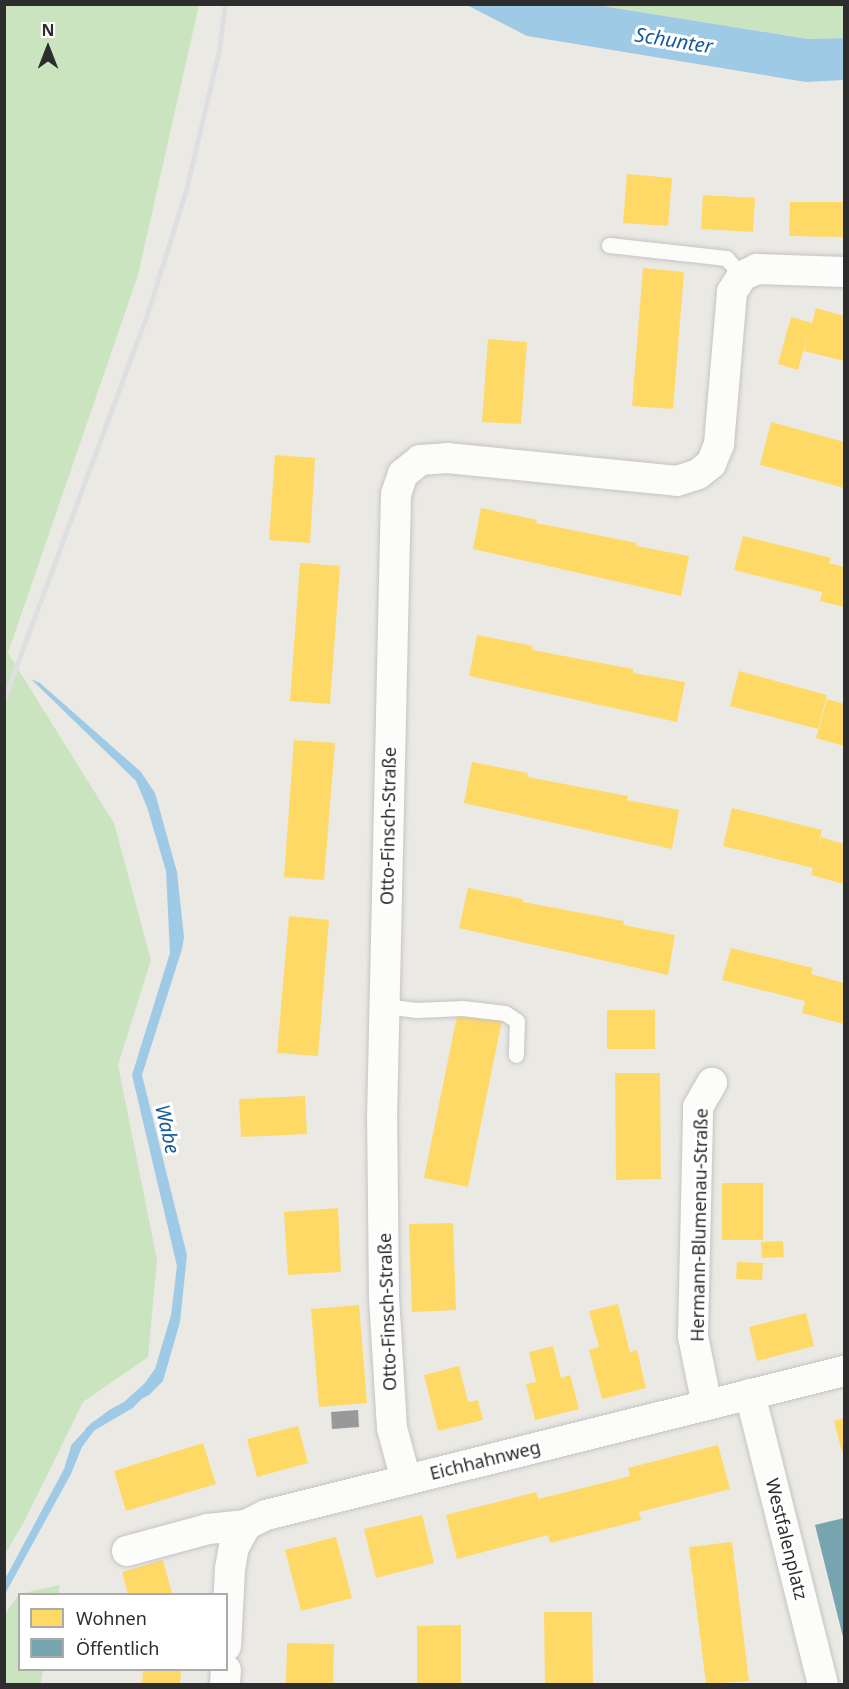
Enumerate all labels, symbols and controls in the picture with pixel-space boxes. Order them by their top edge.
north arrow [18,18,78,78]
text: N [41,19,55,41]
water label: Schunter [633,22,715,58]
street label: Otto-Finsch-Straße [376,747,400,905]
water label: Wabe [151,1102,185,1156]
street label: Hermann-Blumenau-Straße [686,1108,712,1342]
street label: Otto-Finsch-Straße [373,1233,401,1391]
street label: Eichhahnweg [427,1436,543,1484]
street label: Westfalenplatz [761,1476,813,1602]
legend [18,1593,228,1671]
text: Wohnen [76,1606,147,1630]
text: Öffentlich [76,1636,159,1660]

